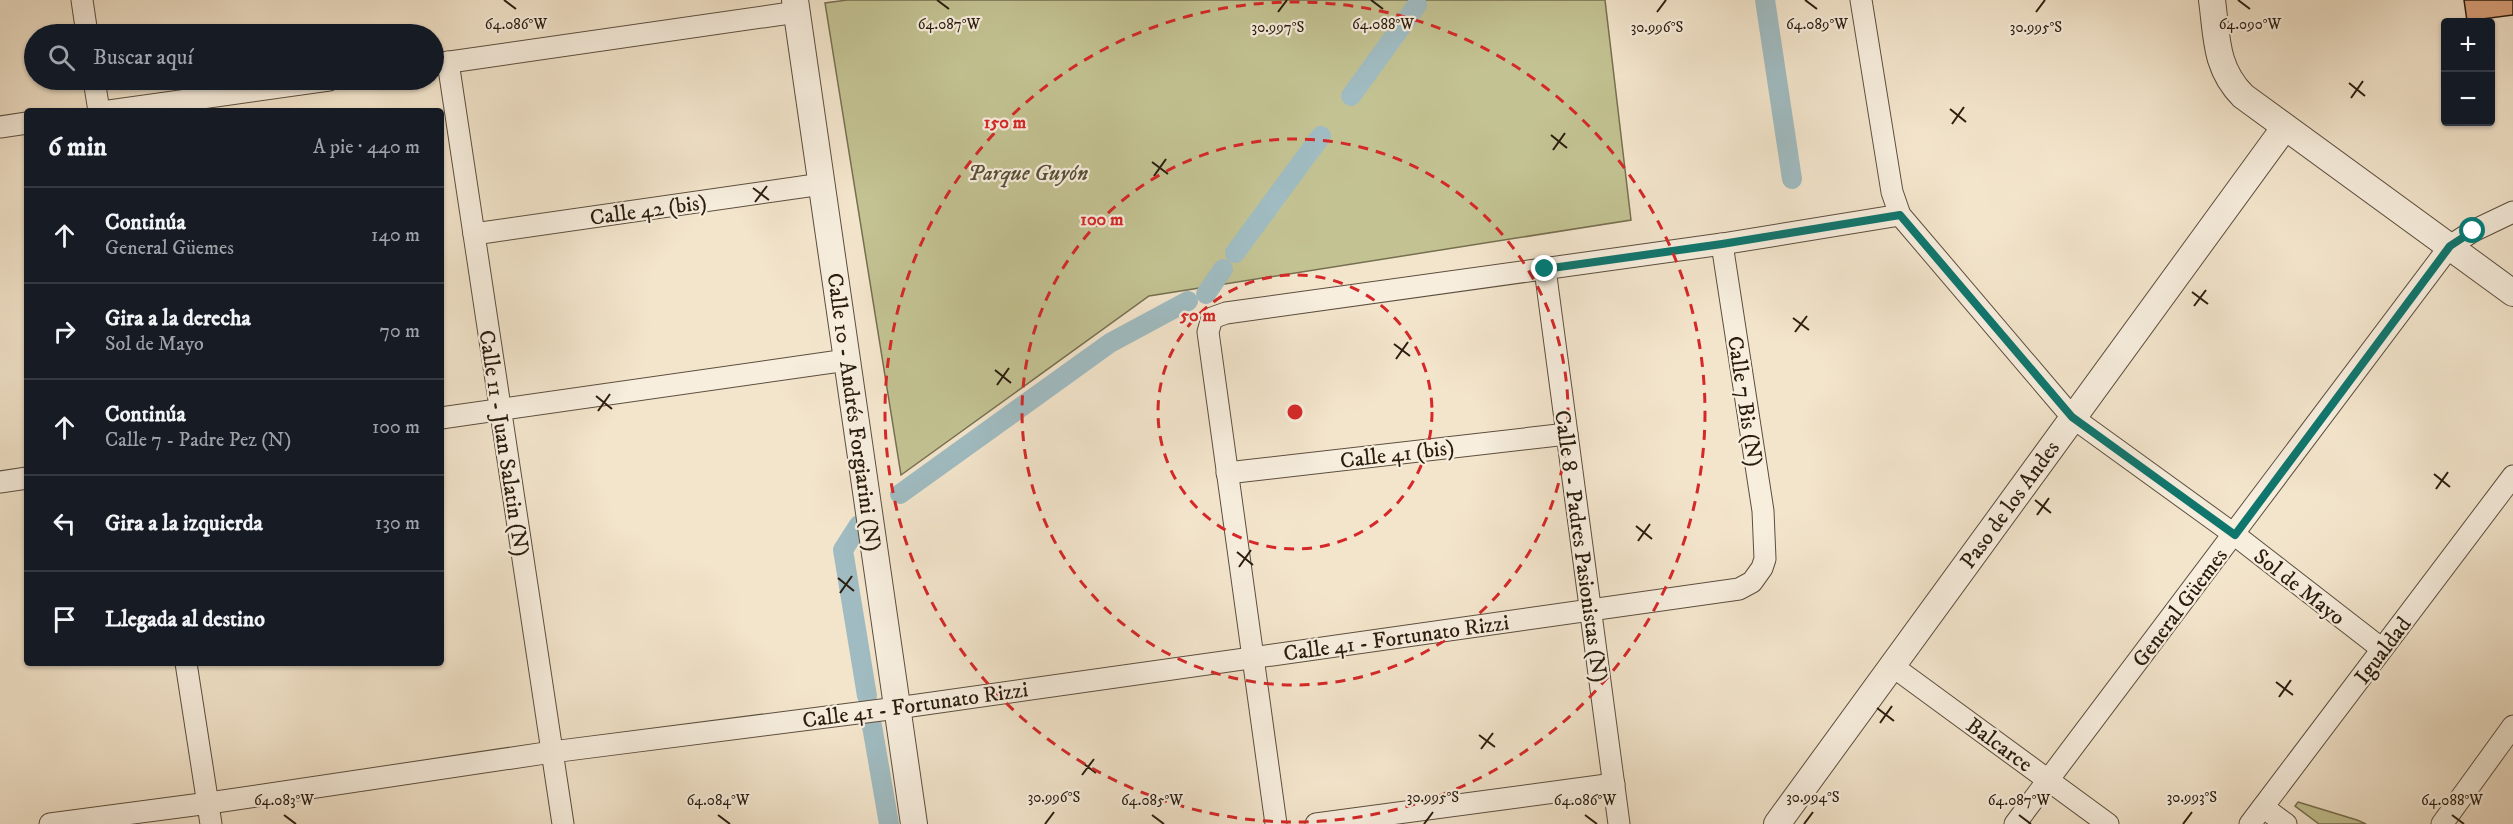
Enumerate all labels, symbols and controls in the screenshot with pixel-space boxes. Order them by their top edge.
text: 64.086°W [485,15,547,34]
text: 64.087°W [918,15,980,34]
text: 64.088°W [1352,15,1414,34]
text: 64.089°W [1786,15,1848,34]
text: 64.090°W [2219,15,2282,34]
text: 30.997°S [1252,18,1305,37]
text: 30.996°S [1631,18,1683,37]
text: 30.995°S [2010,18,2062,37]
map controls [2441,18,2495,126]
button: + [2441,18,2495,72]
search box [24,24,444,90]
icon: search [45,41,78,74]
text: Buscar aquí [93,44,193,71]
button: − [2441,72,2495,126]
text: 150 m [984,112,1027,134]
text: 6 min [48,131,107,164]
text: A pie · 440 m [313,135,420,160]
park label: Parque Guyón [968,160,1088,188]
street label: Calle 42 (bis) [588,189,708,232]
text: Continúa [105,209,186,236]
text: 100 m [1080,209,1124,231]
route start [2459,217,2485,243]
icon: ahead [48,219,81,252]
text: 140 m [371,223,420,248]
text: General Güemes [105,236,234,261]
route end [1531,255,1557,281]
street label: Calle 10 - Andrés Forgiarini (N) [821,271,886,553]
text: Gira a la derecha [105,305,251,332]
text: 50 m [1179,305,1216,327]
icon: right [48,315,81,348]
text: 70 m [379,319,420,344]
street label: Calle 11 - Juan Salatin (N) [472,328,535,558]
text: Sol de Mayo [105,332,204,357]
street label: Calle 7 Bis (N) [1721,334,1768,468]
text: Continúa [105,401,186,428]
centre of rings [1285,402,1305,422]
street label: Calle 8 - Padres Pasionistas (N) [1548,408,1613,684]
icon: ahead [48,411,81,444]
text: 100 m [372,415,420,440]
text: Calle 7 - Padre Pez (N) [105,428,291,453]
street label: Calle 41 (bis) [1339,434,1456,475]
street label: Paso de los Andes [1955,436,2066,574]
icon: left [48,507,81,540]
text: Gira a la izquierda [105,510,263,537]
text: 130 m [375,511,420,536]
street label: General Güemes [2127,543,2234,673]
street label: Sol de Mayo [2248,543,2350,631]
icon: arrive [48,603,81,636]
text: Llegada al destino [105,606,265,633]
street label: Calle 41 - Fortunato Rizzi [1282,609,1511,668]
street label: Igualdad [2349,612,2417,690]
street label: Calle 41 - Fortunato Rizzi [801,676,1030,735]
street label: Balcarce [1961,712,2038,778]
text: 30.996°S [1028,788,1080,807]
text: 30.995°S [1407,788,1459,807]
text: 30.994°S [1786,788,1840,807]
text: 30.993°S [2167,788,2217,807]
text: 64.083°W [254,791,314,810]
text: 64.084°W [686,791,750,810]
text: 64.085°W [1121,791,1183,810]
text: 64.086°W [1554,791,1616,810]
text: 64.087°W [1988,791,2050,810]
text: 64.088°W [2421,791,2483,810]

